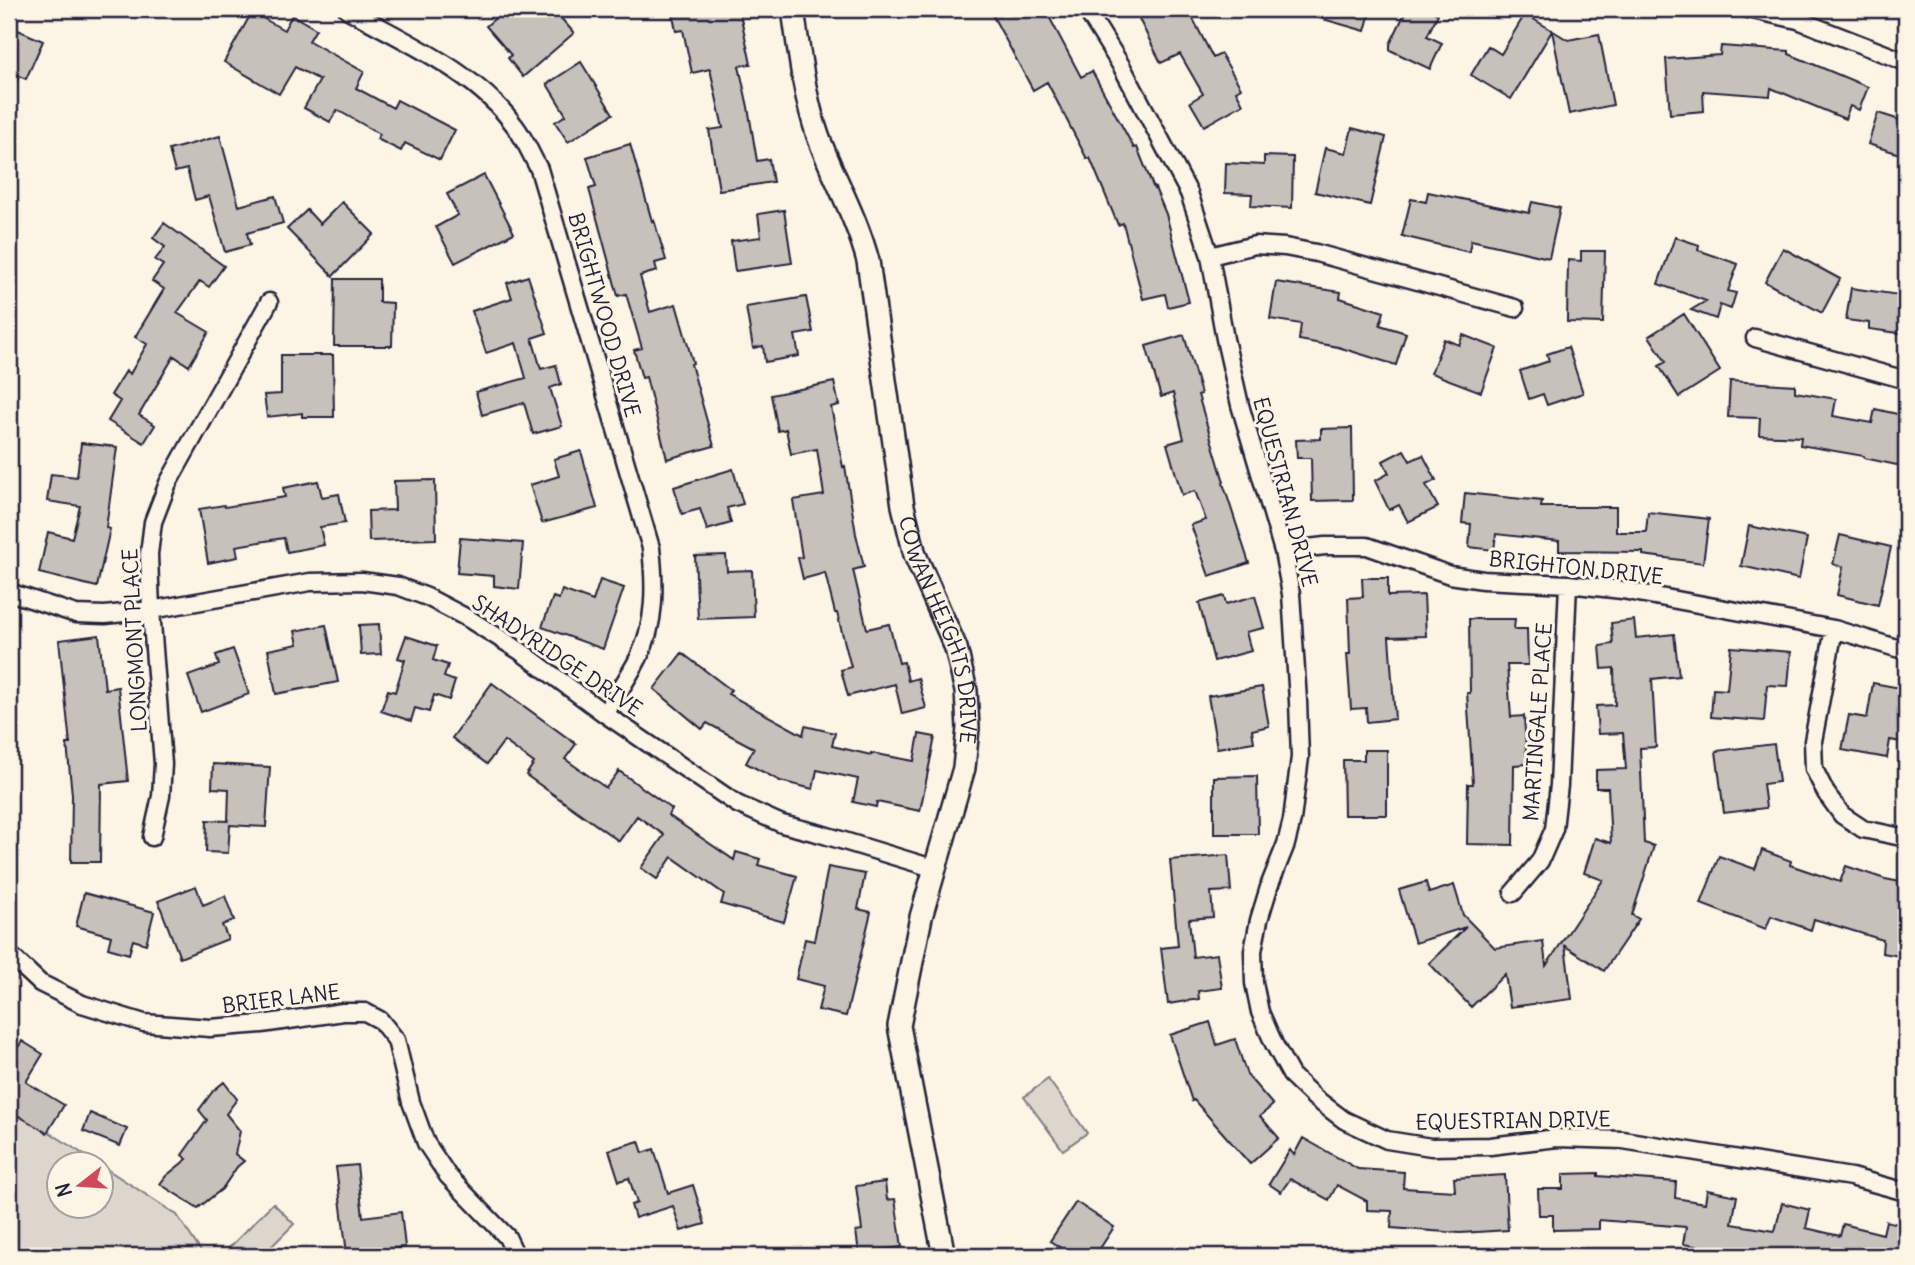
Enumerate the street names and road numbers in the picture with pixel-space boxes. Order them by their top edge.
street label: BRIGHTWOOD DRIVE [562,209,647,420]
street label: EQUESTRIAN DRIVE [1247,394,1324,590]
street label: COWAN HEIGHTS DRIVE [893,513,982,745]
street label: BRIGHTON DRIVE [1488,545,1665,590]
street label: LONGMONT PLACE [116,548,153,733]
street label: SHADYRIDGE DRIVE [467,589,647,722]
street label: MARTINGALE PLACE [1517,622,1558,822]
street label: BRIER LANE [220,978,342,1019]
street label: EQUESTRIAN DRIVE [1415,1105,1611,1136]

